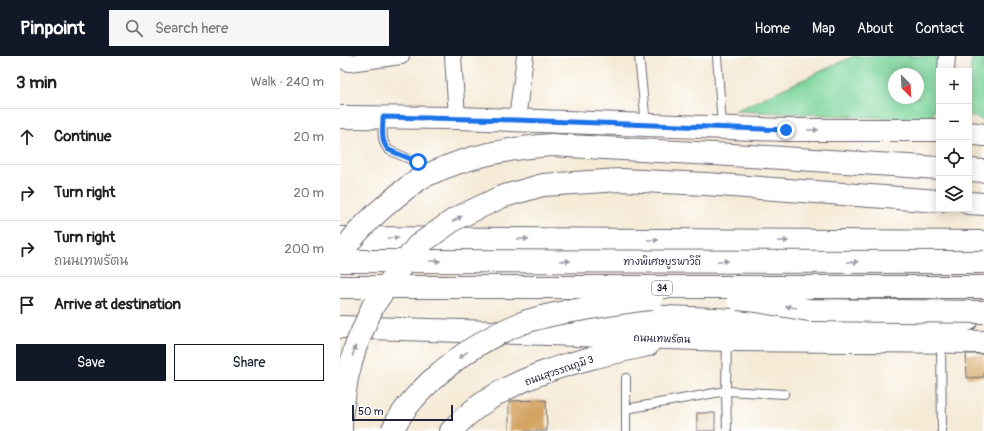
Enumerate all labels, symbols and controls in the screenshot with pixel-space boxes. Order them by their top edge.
search box [109,10,389,46]
text: Pinpoint [20,16,85,40]
icon: search [123,17,145,39]
text: Search here [155,19,228,38]
text: Home [755,20,790,37]
text: Map [812,20,835,37]
text: About [857,20,893,37]
text: Contact [915,20,964,37]
north arrow [888,68,924,104]
map controls [936,68,972,212]
button: + [936,68,972,104]
text: 3 min [16,72,57,93]
text: Walk · 240 m [250,74,324,90]
button: − [936,104,972,140]
route end [777,121,795,139]
icon: ahead [16,126,38,148]
text: Continue [54,127,112,146]
one-way arrow [807,127,820,133]
text: 20 m [293,129,324,145]
button: locate [936,140,972,176]
route start [409,153,427,171]
button: layers [936,176,972,212]
icon: right [16,182,38,204]
text: Turn right [54,183,115,202]
text: 20 m [293,185,324,201]
one-way arrow [451,216,463,222]
text: Turn right [54,228,115,247]
one-way arrow [387,235,400,241]
one-way arrow [517,236,530,242]
one-way arrow [647,237,660,243]
icon: right [16,238,38,260]
one-way arrow [777,238,790,244]
text: 200 m [285,241,324,257]
text: ถนนเทพรัตน [54,253,128,269]
street label: ทางพิเศษบูรพาวิถี [623,255,701,269]
one-way arrow [429,258,442,264]
one-way arrow [559,258,572,264]
one-way arrow [717,258,730,264]
one-way arrow [847,259,860,265]
road number: 34 [652,281,672,295]
icon: arrive [16,294,38,316]
text: Arrive at destination [54,295,181,314]
one-way arrow [785,304,797,310]
street label: ถนนเทพรัตน [633,331,691,346]
button: Save [16,344,166,381]
button: Share [174,344,324,381]
one-way arrow [351,345,357,357]
one-way arrow [457,351,468,359]
street label: ถนนสุวรรณภูมิ 3 [523,352,596,390]
scale bar [352,403,453,422]
text: 50 m [358,405,384,418]

